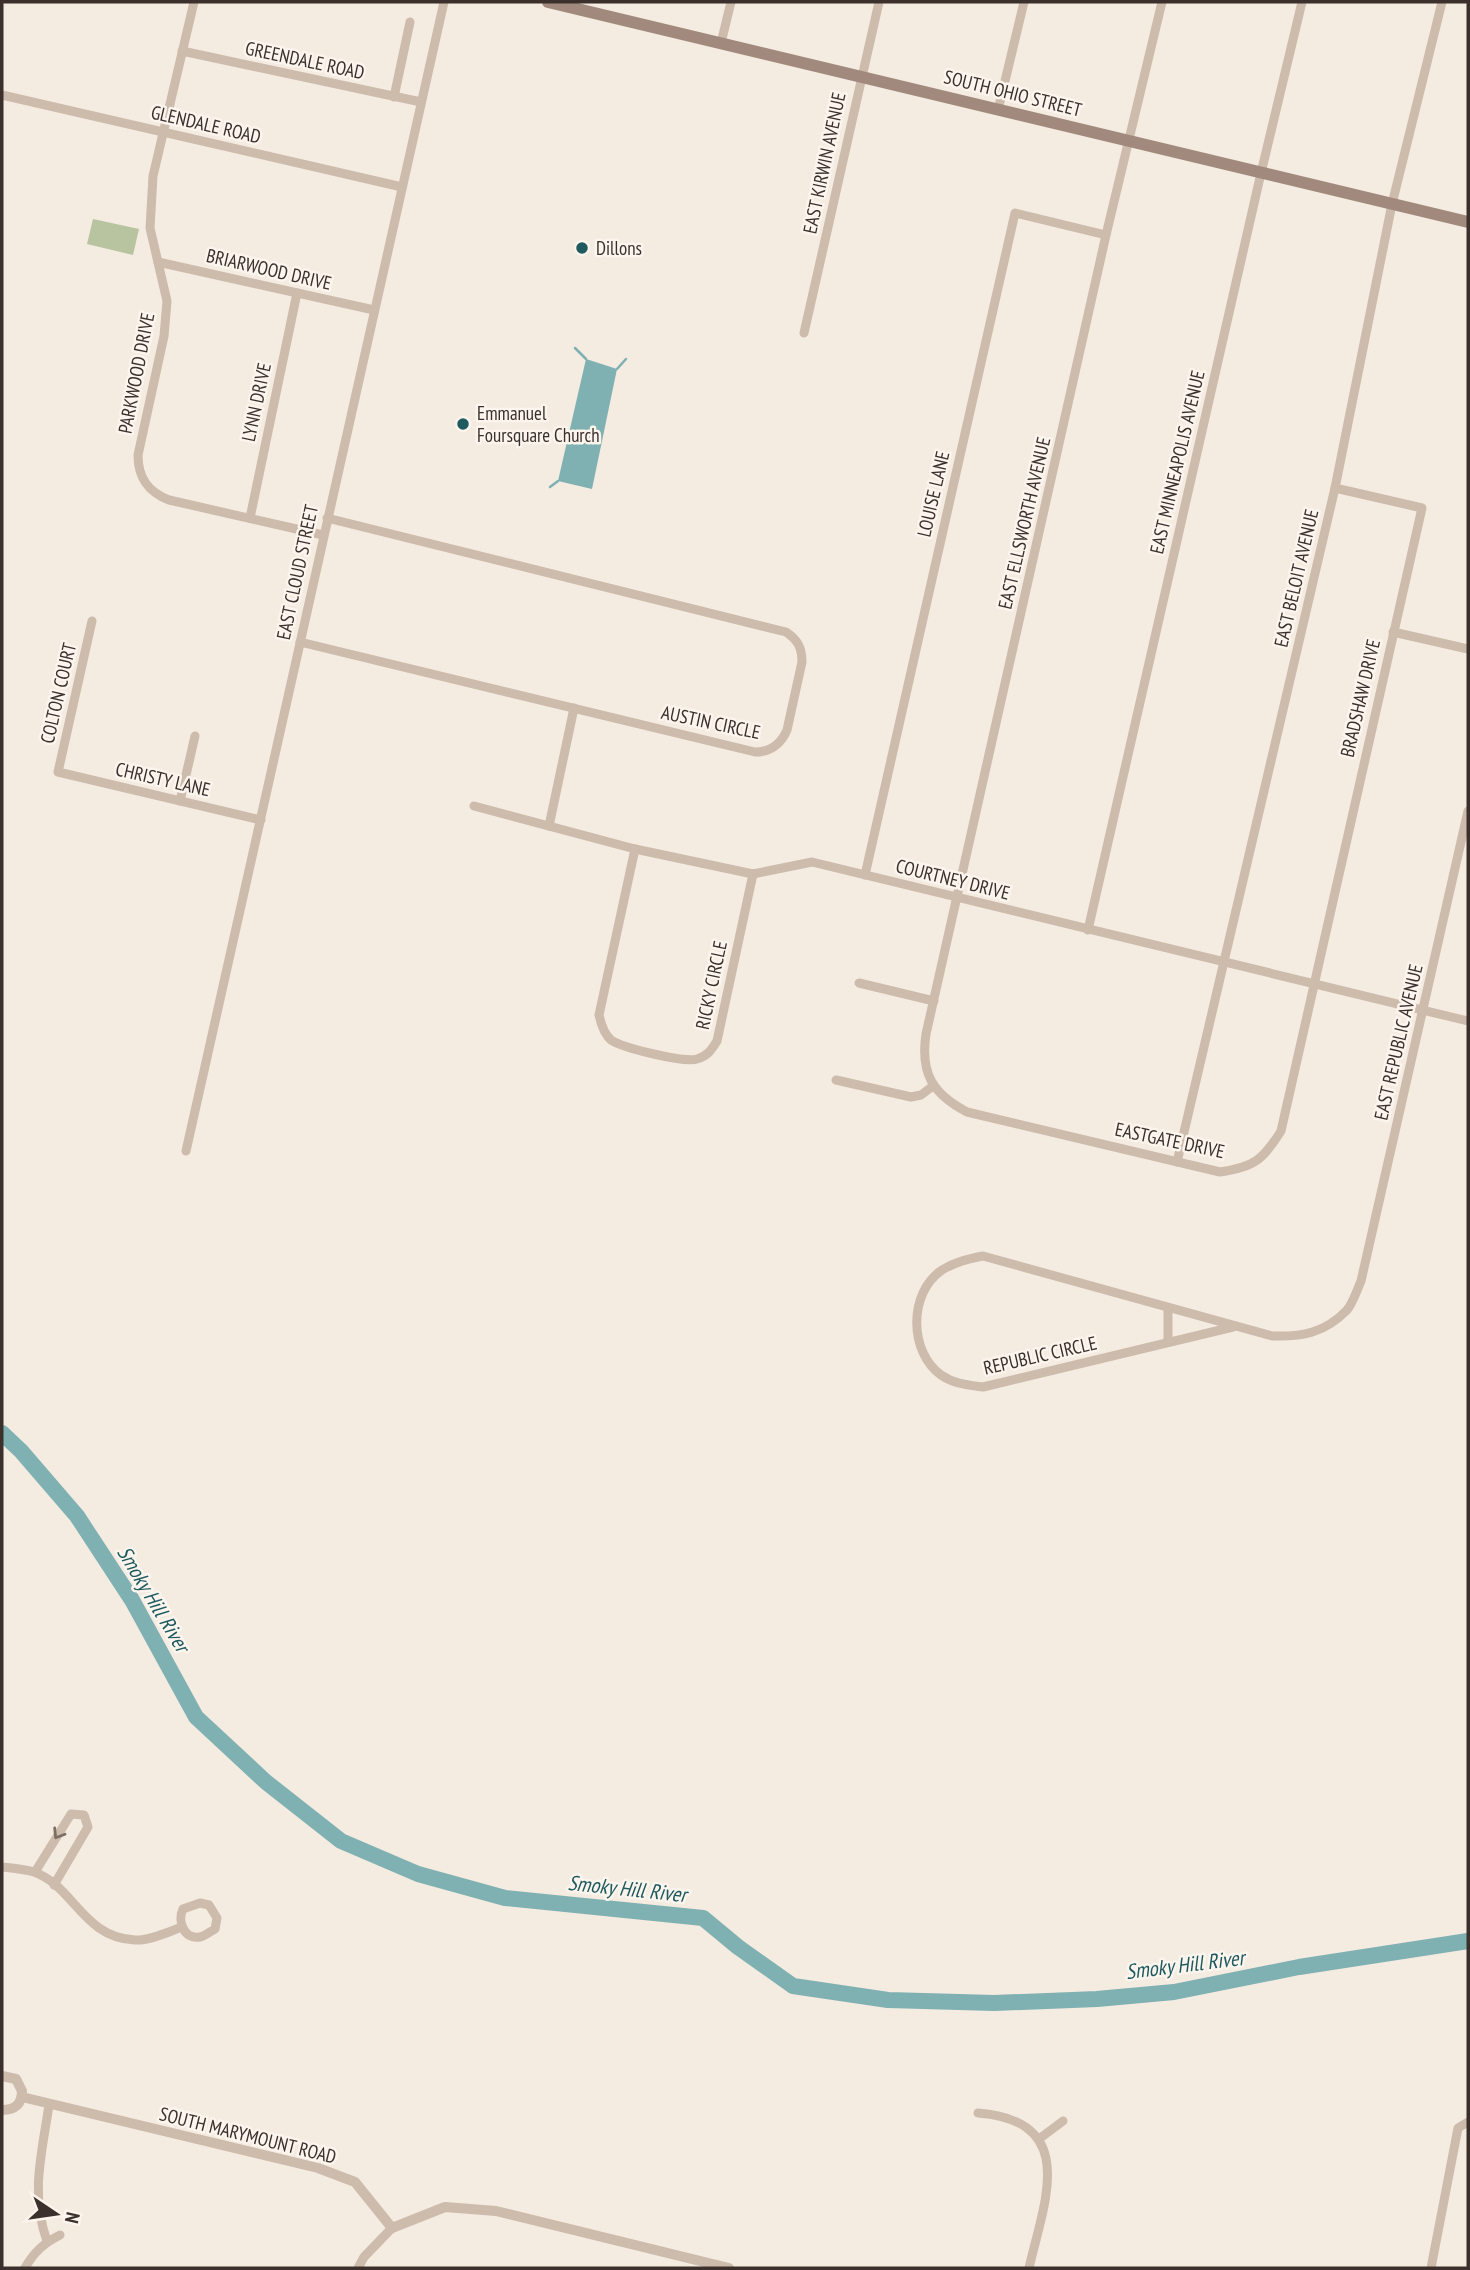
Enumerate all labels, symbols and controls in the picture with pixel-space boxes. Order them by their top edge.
street label: GREENDALE ROAD [243,36,367,84]
street label: SOUTH OHIO STREET [942,64,1085,122]
street label: EAST KIRWIN AVENUE [797,90,851,236]
street label: GLENDALE ROAD [149,100,263,148]
place label: Dillons [596,236,642,260]
marker: Dillons [574,240,590,256]
street label: BRIARWOOD DRIVE [204,243,334,295]
street label: PARKWOOD DRIVE [113,311,159,435]
street label: LYNN DRIVE [236,360,276,444]
street label: EAST MINNEAPOLIS AVENUE [1144,368,1210,556]
place label: Emmanuel Foursquare Church [477,401,600,447]
marker: Emmanuel Foursquare Church [455,416,471,432]
street label: EAST ELLSWORTH AVENUE [993,435,1055,611]
street label: LOUISE LANE [911,449,955,539]
street label: EAST CLOUD STREET [271,502,323,642]
street label: EAST BELOIT AVENUE [1268,507,1324,649]
street label: BRADSHAW DRIVE [1335,637,1385,759]
street label: COLTON COURT [35,640,81,746]
street label: AUSTIN CIRCLE [659,700,763,744]
street label: CHRISTY LANE [113,756,213,802]
street label: COURTNEY DRIVE [894,853,1012,905]
street label: RICKY CIRCLE [690,939,732,1031]
street label: EAST REPUBLIC AVENUE [1368,962,1428,1122]
street label: EASTGATE DRIVE [1113,1117,1227,1163]
street label: REPUBLIC CIRCLE [981,1330,1099,1380]
water label: Smoky Hill River [111,1541,197,1659]
one-way arrow [54,1827,67,1840]
water label: Smoky Hill River [567,1869,691,1908]
water label: Smoky Hill River [1124,1943,1249,1985]
street label: SOUTH MARYMOUNT ROAD [157,2101,339,2169]
north arrow [21,2179,91,2249]
text: N [60,2210,85,2226]

